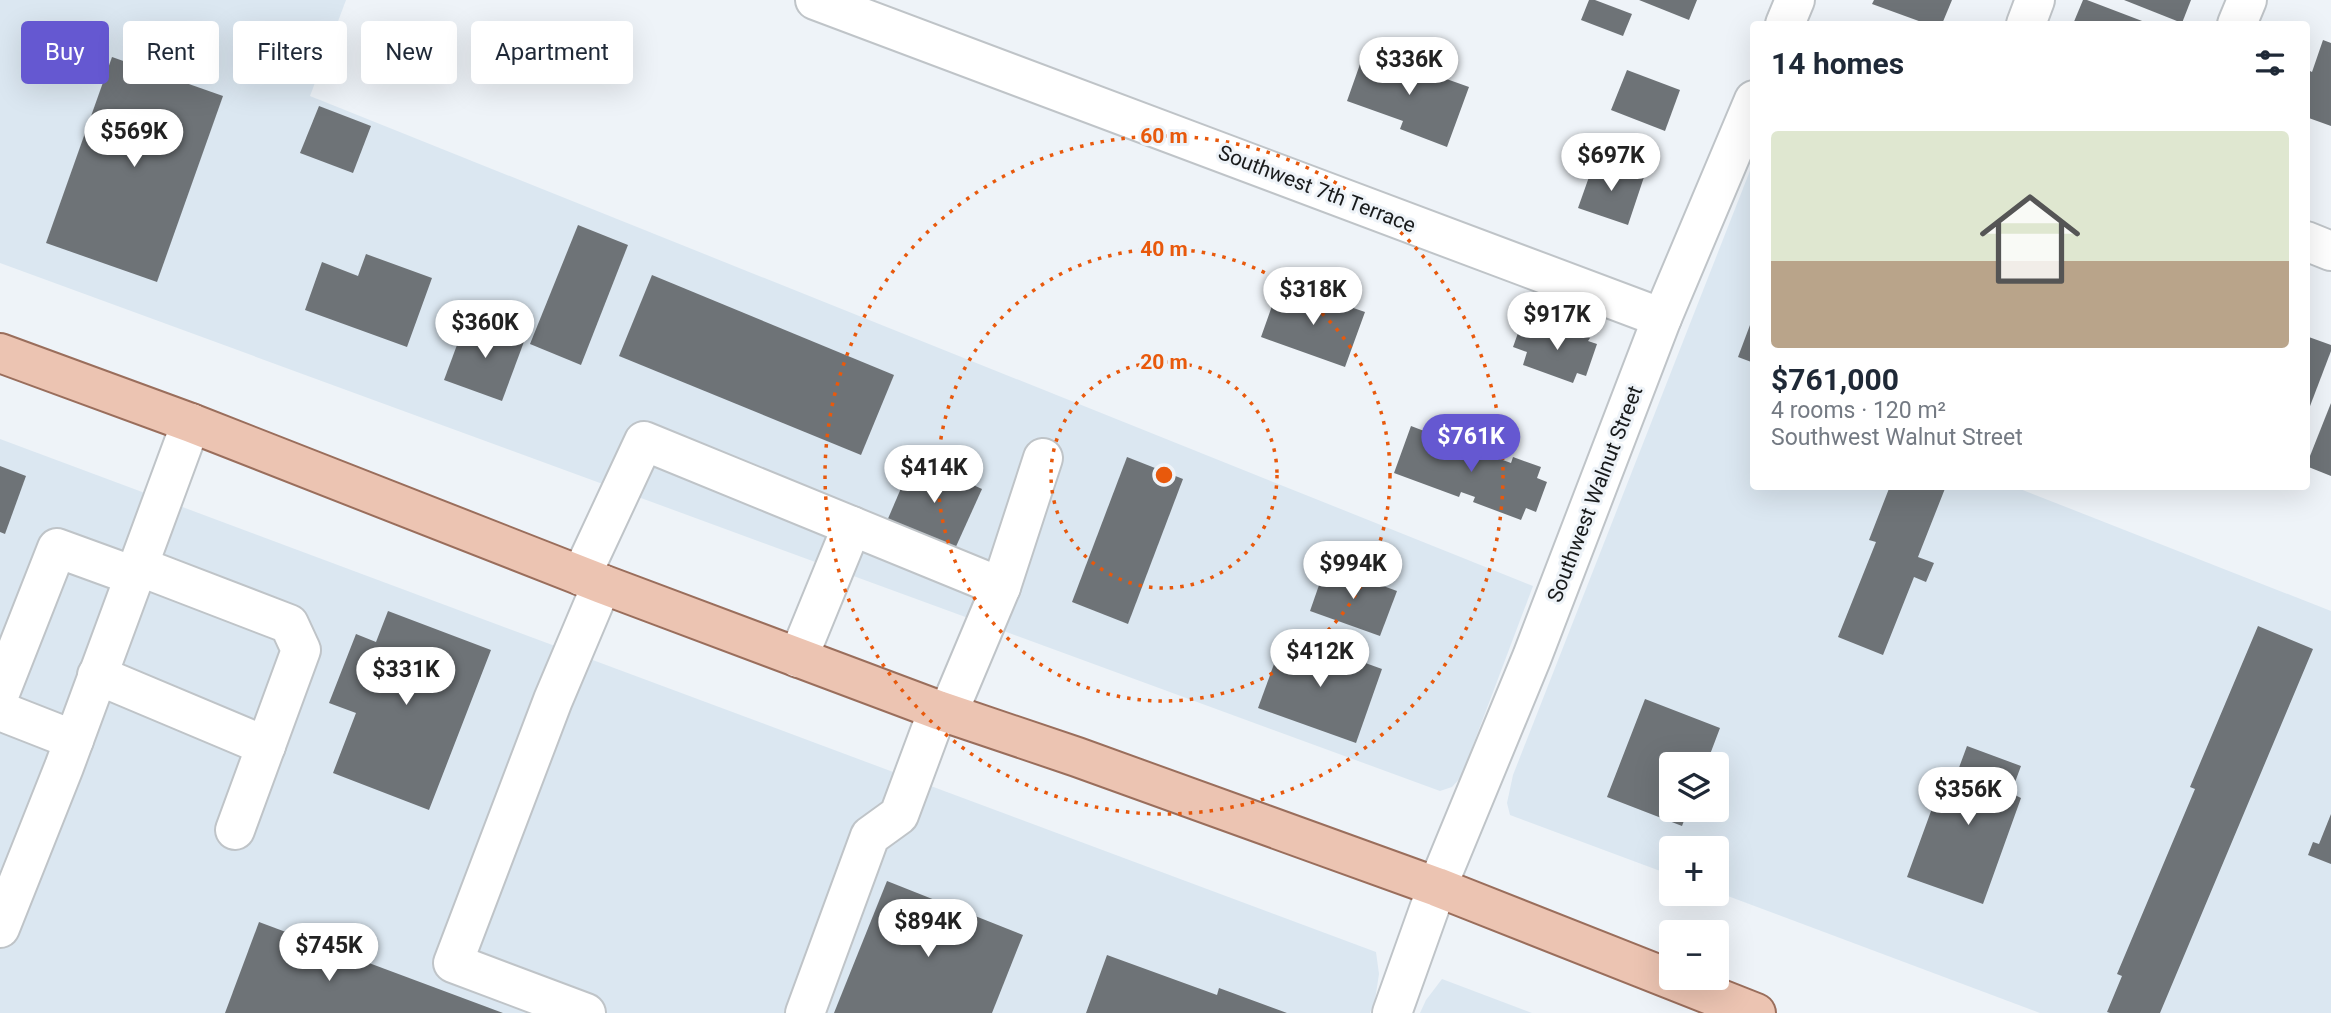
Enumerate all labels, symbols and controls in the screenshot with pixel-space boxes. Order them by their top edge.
chip: Buy [21,21,109,84]
chip: Rent [123,21,219,84]
chip: Filters [233,21,347,84]
chip: New [361,21,457,84]
chip: Apartment [471,21,633,84]
pin: $336K [1360,38,1458,97]
icon: filters [2251,44,2289,82]
text: $336K [1375,46,1443,73]
text: 14 homes [1771,46,1904,81]
pin: $569K [85,110,183,169]
text: $569K [100,118,168,145]
text: 60 m [1140,124,1188,148]
pin: $697K [1562,134,1660,193]
street label: Southwest 7th Terrace [1215,140,1419,238]
text: $697K [1577,142,1645,169]
icon: home [1967,176,2093,302]
text: 40 m [1140,237,1188,261]
pin: $318K [1264,268,1362,327]
text: $318K [1279,276,1347,303]
pin: $917K [1508,292,1606,352]
pin: $360K [436,300,534,360]
text: $917K [1523,301,1591,328]
text: $360K [451,309,519,336]
text: 20 m [1140,350,1188,374]
text: $761,000 [1771,362,1899,397]
street label: Southwest Walnut Street [1543,382,1647,606]
text: 4 rooms · 120 m² [1771,397,1946,424]
pin: $761K [1422,414,1520,474]
text: $761K [1437,423,1505,450]
text: Southwest Walnut Street [1771,424,2023,451]
pin: $414K [885,446,983,505]
text: $414K [900,454,968,481]
centre of rings [1152,463,1176,487]
pin: $994K [1304,542,1402,601]
text: $994K [1319,550,1387,577]
pin: $412K [1271,630,1369,689]
text: $412K [1286,638,1354,665]
pin: $331K [357,648,455,707]
text: $331K [372,656,440,683]
map controls [1659,752,1729,990]
button: layers [1659,752,1729,822]
pin: $356K [1919,768,2017,827]
text: $356K [1934,776,2002,803]
button: + [1659,836,1729,906]
pin: $894K [879,900,977,959]
text: $894K [894,908,962,935]
button: − [1659,920,1729,990]
pin: $745K [280,923,378,983]
text: $745K [295,932,363,959]

